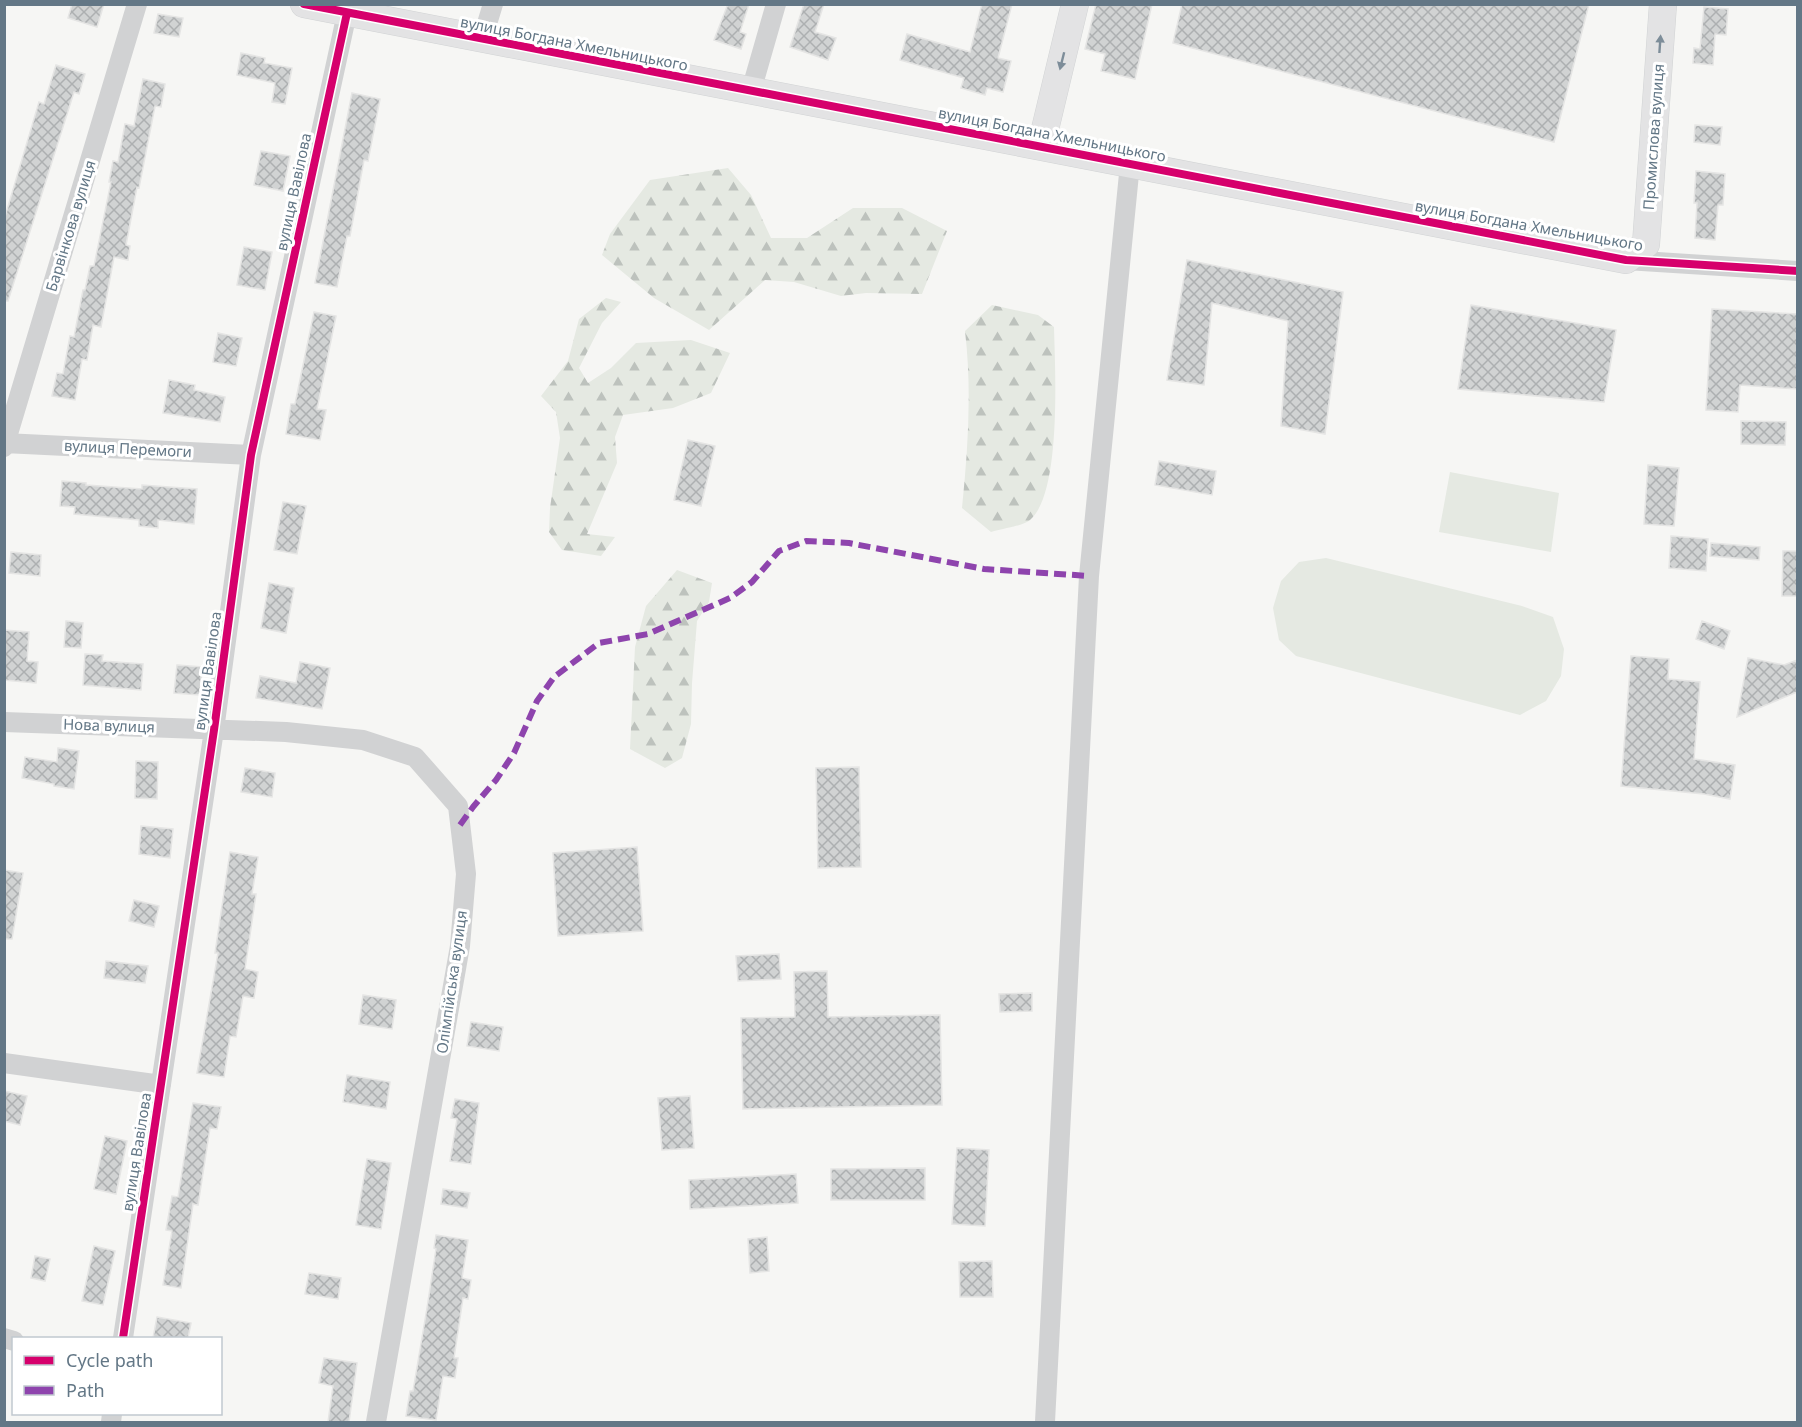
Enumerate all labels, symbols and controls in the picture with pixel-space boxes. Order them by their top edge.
street label: вулиця Богдана Хмельницького [459,11,690,75]
one-way arrow [1656,34,1665,53]
one-way arrow [1056,52,1066,71]
street label: Промислова вулиця [1638,63,1668,211]
street label: вулиця Богдана Хмельницького [937,102,1168,166]
street label: вулиця Вавілова [271,131,315,253]
street label: Барвінкова вулиця [41,157,100,294]
street label: вулиця Богдана Хмельницького [1413,195,1645,255]
street label: вулиця Перемоги [64,435,192,461]
street label: вулиця Вавілова [189,610,225,732]
street label: Нова вулиця [63,713,155,737]
street label: Олімпійська вулиця [431,909,471,1055]
street label: вулиця Вавілова [117,1091,155,1213]
legend [12,1337,222,1415]
text: Cycle path [66,1348,153,1372]
text: Path [66,1378,105,1402]

